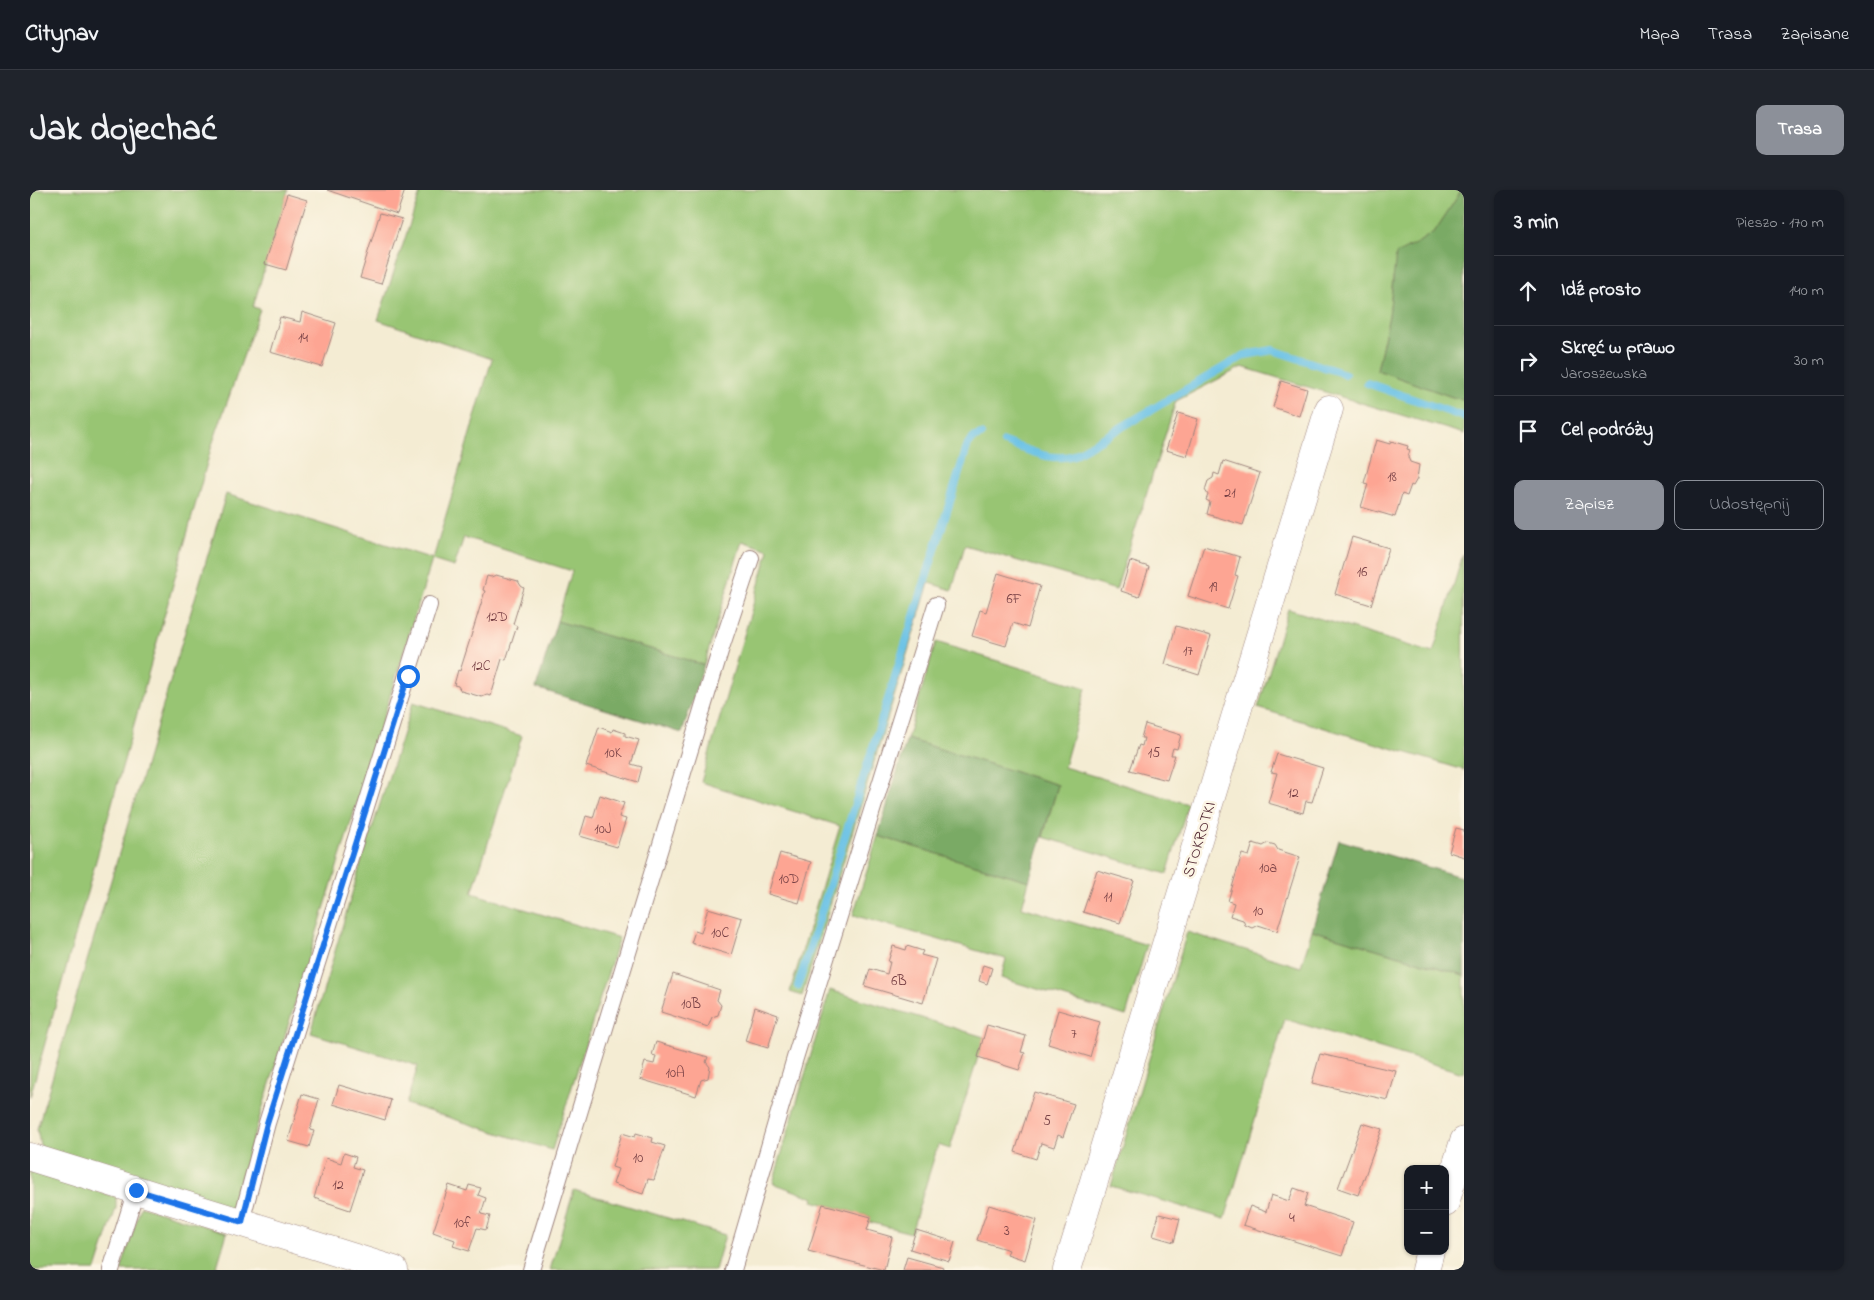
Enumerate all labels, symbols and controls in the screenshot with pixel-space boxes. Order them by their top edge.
text: Citynav [25,17,98,52]
text: Mapa [1640,22,1680,48]
text: Trasa [1708,22,1752,48]
text: Zapisane [1780,22,1849,48]
text: Jak dojechać [30,105,217,156]
button: Trasa [1756,105,1844,155]
text: 3 min [1514,208,1558,238]
text: Pieszo · 170 m [1736,211,1824,235]
icon: ahead [1514,277,1542,305]
text: Idź prosto [1561,277,1641,304]
text: 140 m [1789,279,1824,303]
house number: 14 [298,328,308,349]
text: Skręć w prawo [1561,335,1675,362]
icon: right [1514,347,1542,375]
text: 30 m [1794,349,1824,373]
text: Jaroszewska [1561,362,1647,386]
icon: arrive [1514,417,1542,445]
text: Cel podróży [1561,417,1653,444]
house number: 18 [1387,467,1397,488]
button: Zapisz [1514,480,1664,530]
button: Udostępnij [1674,480,1824,530]
house number: 21 [1224,483,1236,504]
house number: 16 [1357,562,1367,583]
house number: 19 [1209,577,1218,598]
house number: 6F [1006,589,1022,610]
house number: 12D [486,607,508,628]
house number: 17 [1183,641,1193,662]
house number: 12C [471,656,491,677]
route start [397,665,420,688]
house number: 10K [604,743,622,764]
house number: 15 [1148,743,1160,764]
house number: 12 [1287,783,1299,804]
street label: STOKROTKI [1177,799,1223,880]
house number: 10J [594,819,612,840]
house number: 10a [1259,858,1277,879]
house number: 10D [779,869,799,890]
house number: 11 [1104,887,1113,908]
house number: 10 [1253,901,1263,922]
house number: 10C [711,923,729,944]
house number: 6B [891,971,907,992]
house number: 10B [681,994,701,1015]
house number: 7 [1071,1024,1077,1045]
house number: 10A [665,1063,685,1084]
house number: 5 [1043,1111,1051,1132]
house number: 10 [633,1148,643,1169]
map controls [1404,1165,1449,1255]
button: + [1404,1165,1449,1210]
house number: 12 [332,1175,344,1196]
route end [125,1179,148,1202]
house number: 4 [1289,1208,1295,1229]
button: − [1404,1210,1449,1255]
house number: 10f [454,1213,471,1234]
house number: 3 [1004,1221,1010,1242]

